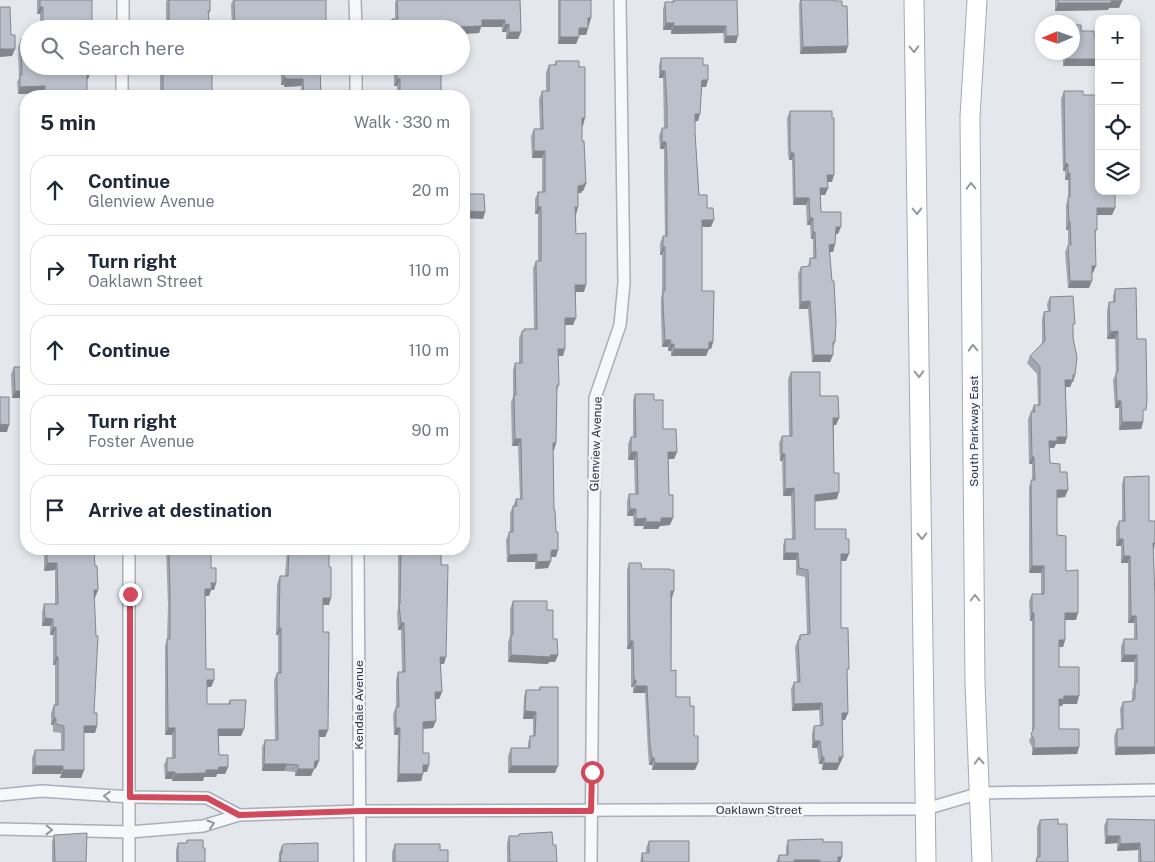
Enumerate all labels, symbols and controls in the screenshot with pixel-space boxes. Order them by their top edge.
north arrow [1035,15,1080,60]
map controls [1095,15,1140,195]
button: + [1095,15,1140,60]
search box [20,20,470,75]
icon: search [38,34,66,62]
text: Search here [78,37,185,59]
one-way arrow [909,45,919,53]
button: − [1095,60,1140,105]
button: locate [1095,105,1140,150]
text: 5 min [40,110,96,135]
text: Walk · 330 m [354,113,450,132]
button: layers [1095,150,1140,195]
text: Continue [88,170,170,192]
icon: ahead [41,176,69,204]
text: 20 m [412,181,449,200]
one-way arrow [966,182,976,190]
text: Glenview Avenue [88,192,214,211]
one-way arrow [912,208,922,215]
text: Turn right [88,250,177,272]
icon: right [41,256,69,284]
text: 110 m [408,261,449,280]
text: Oaklawn Street [88,272,203,291]
icon: ahead [41,336,69,364]
text: Continue [88,339,170,361]
text: 110 m [408,341,449,360]
one-way arrow [968,344,978,352]
one-way arrow [914,370,924,378]
street label: South Parkway East [967,375,981,487]
street label: Glenview Avenue [587,396,605,492]
text: Turn right [88,410,177,432]
icon: right [41,416,69,444]
text: 90 m [412,421,449,440]
text: Foster Avenue [88,432,194,451]
icon: arrive [41,496,69,524]
text: Arrive at destination [88,499,272,521]
one-way arrow [916,532,927,540]
route end [119,583,142,606]
one-way arrow [970,594,980,602]
street label: Kendale Avenue [352,660,366,750]
one-way arrow [973,757,984,765]
route start [581,761,604,784]
one-way arrow [103,790,111,801]
street label: Oaklawn Street [716,803,802,817]
one-way arrow [206,819,214,829]
one-way arrow [45,825,53,836]

